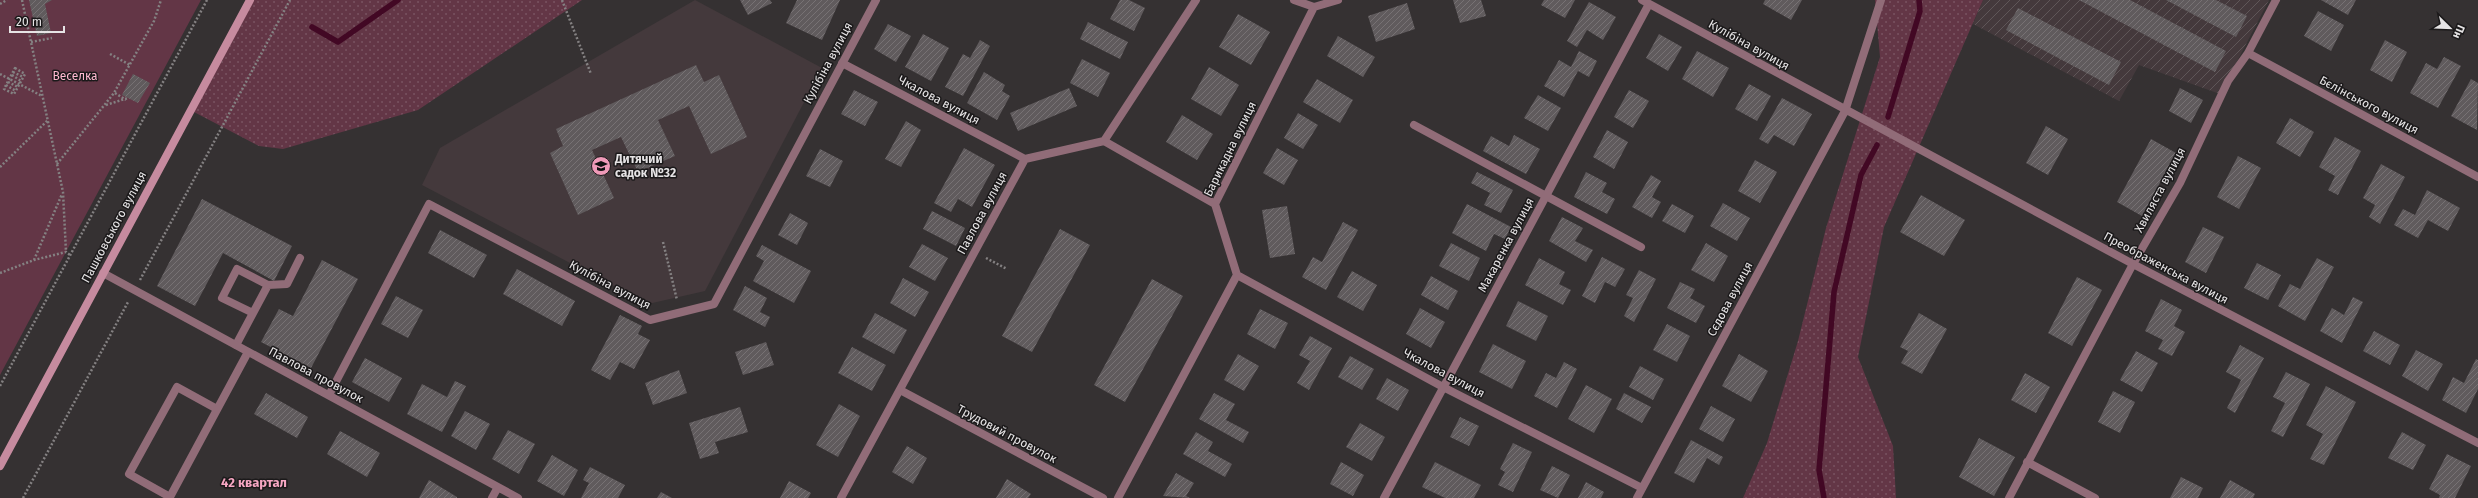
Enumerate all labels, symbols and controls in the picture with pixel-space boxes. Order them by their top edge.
scale bar [10,8,64,34]
north arrow [2430,8,2470,48]
text: 20 m [16,15,42,29]
street label: Кулібіна вулиця [1706,17,1792,73]
street label: Кулібіна вулиця [801,20,855,106]
text: Пн [2450,23,2467,41]
park label: Веселка [52,69,98,83]
street label: Чкалова вулиця [896,73,982,127]
street label: Бєлінського вулиця [2317,73,2421,137]
street label: Барикадна вулиця [1201,99,1259,199]
street label: Хвиляста вулиця [2132,145,2188,235]
place label: Дитячий садок №32 [614,152,676,180]
school or university icon: Дитячий садок №32 [590,155,612,177]
street label: Пашковського вулиця [79,169,149,285]
street label: Павлова вулиця [954,169,1010,257]
street label: Макаренка вулиця [1475,195,1537,295]
street label: Преображенська вулиця [2101,229,2231,307]
street label: Кулібіна вулиця [567,258,653,312]
street label: Сєдова вулиця [1704,259,1756,339]
street label: Павлова провулок [266,344,366,406]
street label: Чкалова вулиця [1401,346,1487,400]
street label: Трудовий провулок [955,402,1060,467]
district label: 42 квартал [221,475,287,490]

